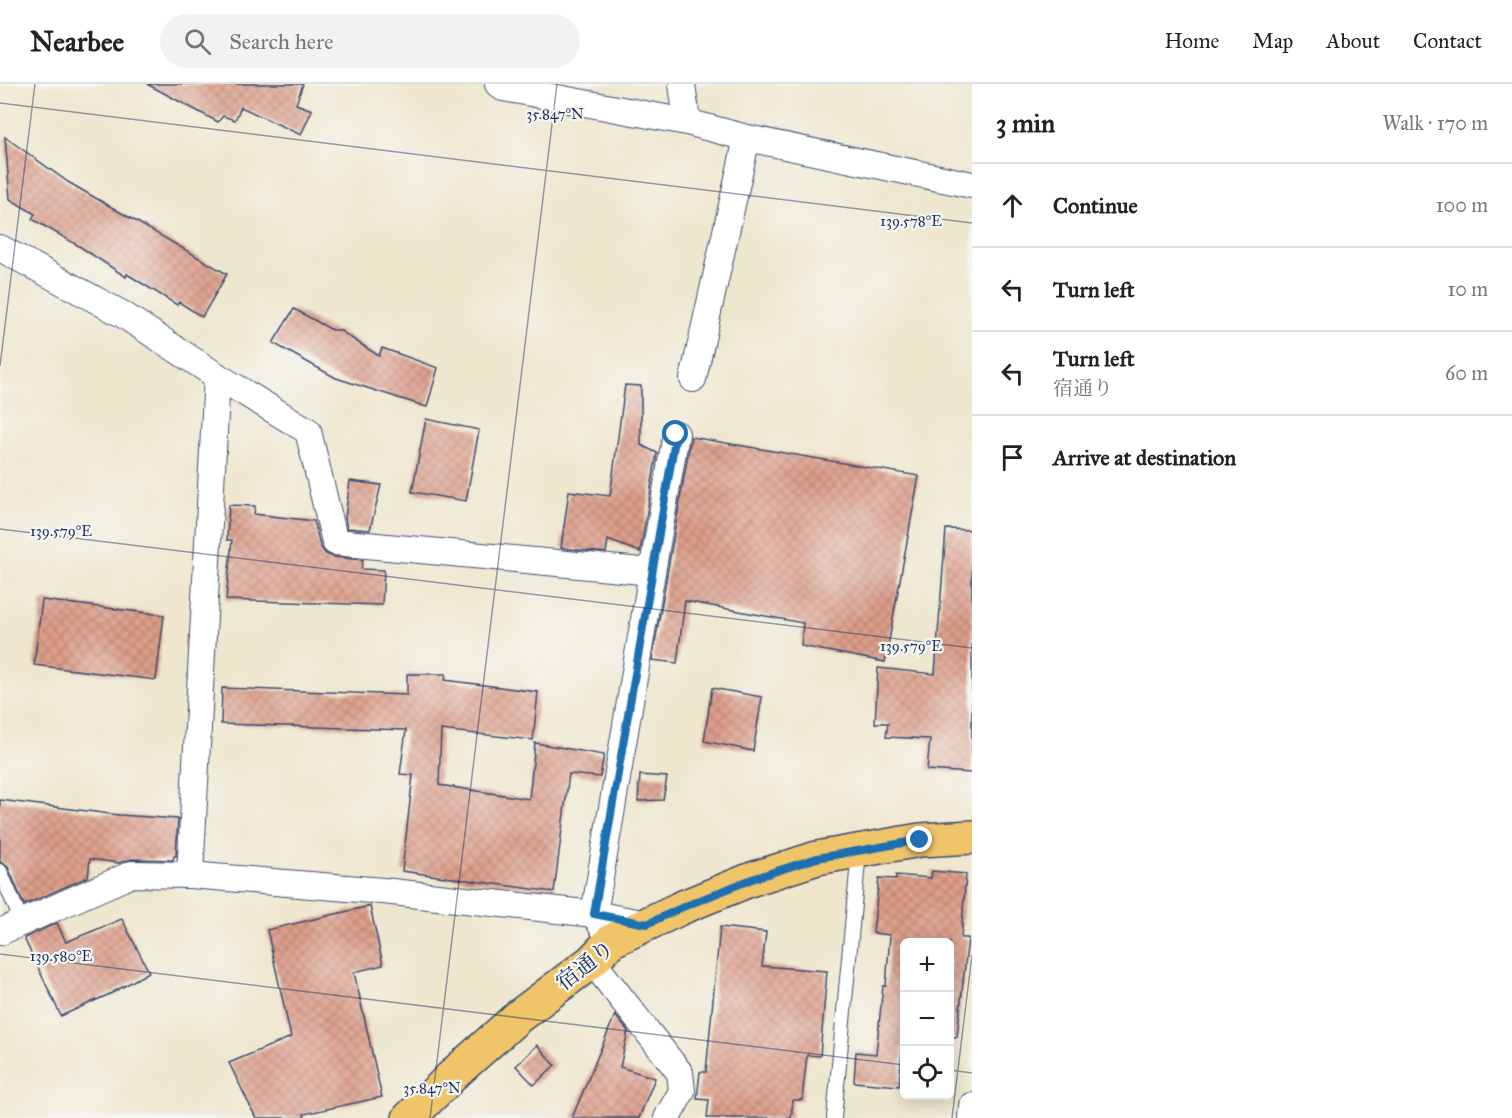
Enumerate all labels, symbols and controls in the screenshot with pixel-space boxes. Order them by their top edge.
search box [160,14,580,68]
text: Nearbee [30,24,124,59]
icon: search [181,25,214,58]
text: Search here [229,28,333,55]
text: Home [1164,28,1219,54]
text: Map [1252,28,1293,54]
text: About [1326,28,1380,54]
text: Contact [1413,28,1482,54]
text: 35.847°N [526,105,584,123]
text: 3 min [996,107,1055,139]
text: Walk · 170 m [1383,111,1488,135]
icon: ahead [996,189,1029,222]
text: Continue [1053,192,1138,219]
text: 100 m [1436,193,1488,217]
text: 139.578°E [880,212,942,230]
icon: left [996,273,1029,306]
text: Turn left [1053,276,1135,303]
text: 10 m [1447,277,1488,301]
text: Turn left [1053,345,1135,372]
icon: left [996,357,1029,390]
text: 60 m [1445,361,1488,385]
text: 宿通り [1053,376,1113,400]
route start [662,420,688,446]
icon: arrive [996,441,1029,474]
text: Arrive at destination [1053,444,1236,471]
text: 139.579°E [30,522,92,540]
text: 139.579°E [880,637,942,655]
route end [906,826,932,852]
street label: 宿通り [551,934,619,996]
map controls [900,938,954,1100]
button: + [900,938,954,992]
text: 139.580°E [30,947,93,965]
button: − [900,992,954,1046]
button: locate [900,1046,954,1100]
text: 35.847°N [403,1079,461,1097]

